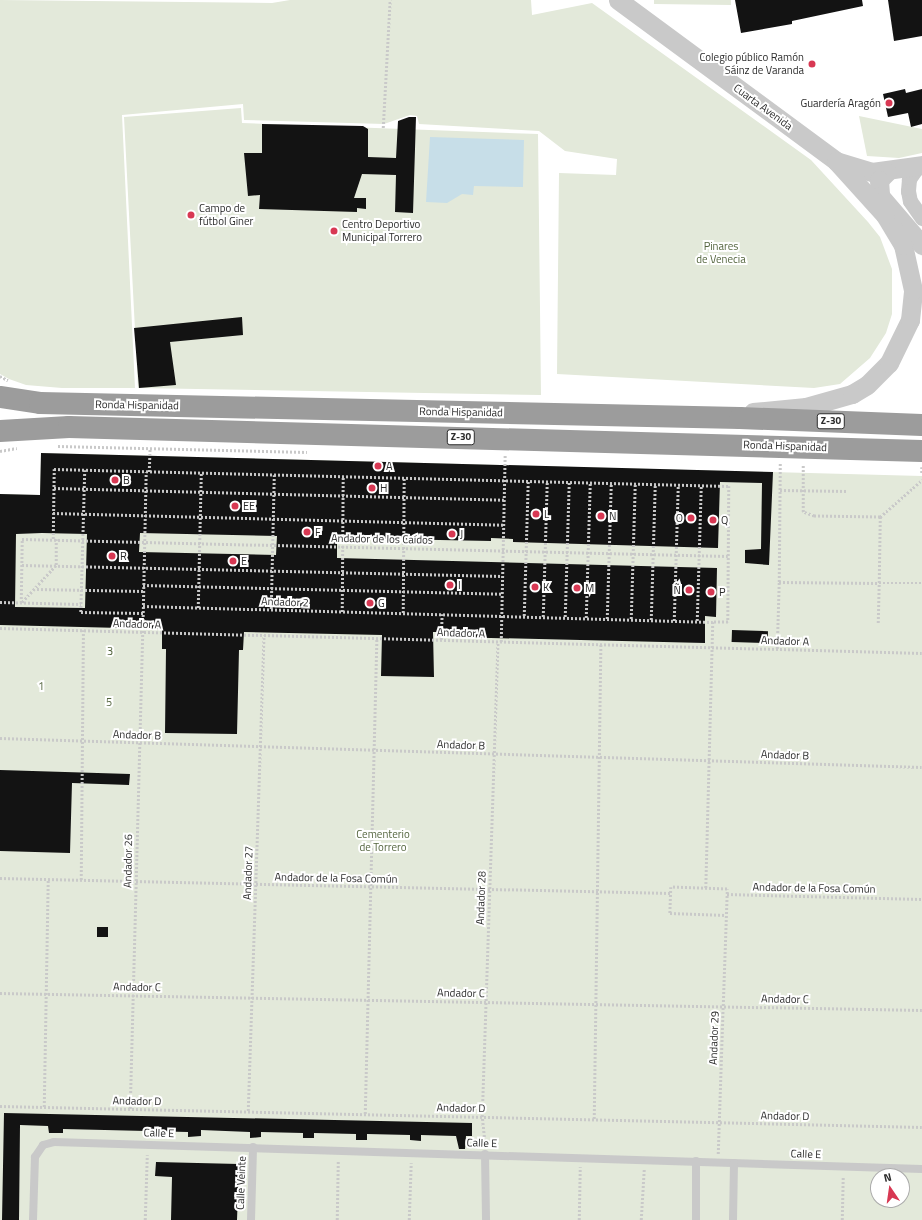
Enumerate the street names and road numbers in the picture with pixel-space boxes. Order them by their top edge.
street label: Cuarta Avenida [731,81,795,133]
street label: Ronda Hispanidad [95,398,179,412]
street label: Ronda Hispanidad [419,405,503,419]
road number: Z-30 [816,413,846,429]
road number: Z-30 [446,429,476,445]
street label: Ronda Hispanidad [743,438,827,454]
street label: Andador de los Caídos [331,532,433,546]
street label: Andador 2 [261,595,309,609]
street label: Andador A [113,617,161,631]
street label: Andador A [437,626,485,640]
street label: Andador A [761,634,809,648]
street label: Andador B [113,728,161,742]
street label: Andador B [437,738,485,752]
street label: Andador B [761,748,809,762]
street label: Andador 26 [121,834,135,888]
street label: Andador 27 [240,846,256,900]
street label: Andador de la Fosa Común [274,870,398,886]
street label: Andador 28 [473,871,489,925]
street label: Andador de la Fosa Común [752,880,876,896]
street label: Andador C [113,980,161,994]
street label: Andador C [437,986,485,1000]
street label: Andador C [761,992,809,1006]
street label: Andador 29 [706,1011,722,1065]
street label: Andador D [113,1094,161,1108]
street label: Andador D [437,1101,485,1115]
street label: Andador D [761,1109,809,1123]
street label: Calle E [143,1126,175,1140]
street label: Calle E [466,1136,498,1150]
street label: Calle E [790,1147,822,1161]
street label: Calle Veinte [233,1156,249,1210]

